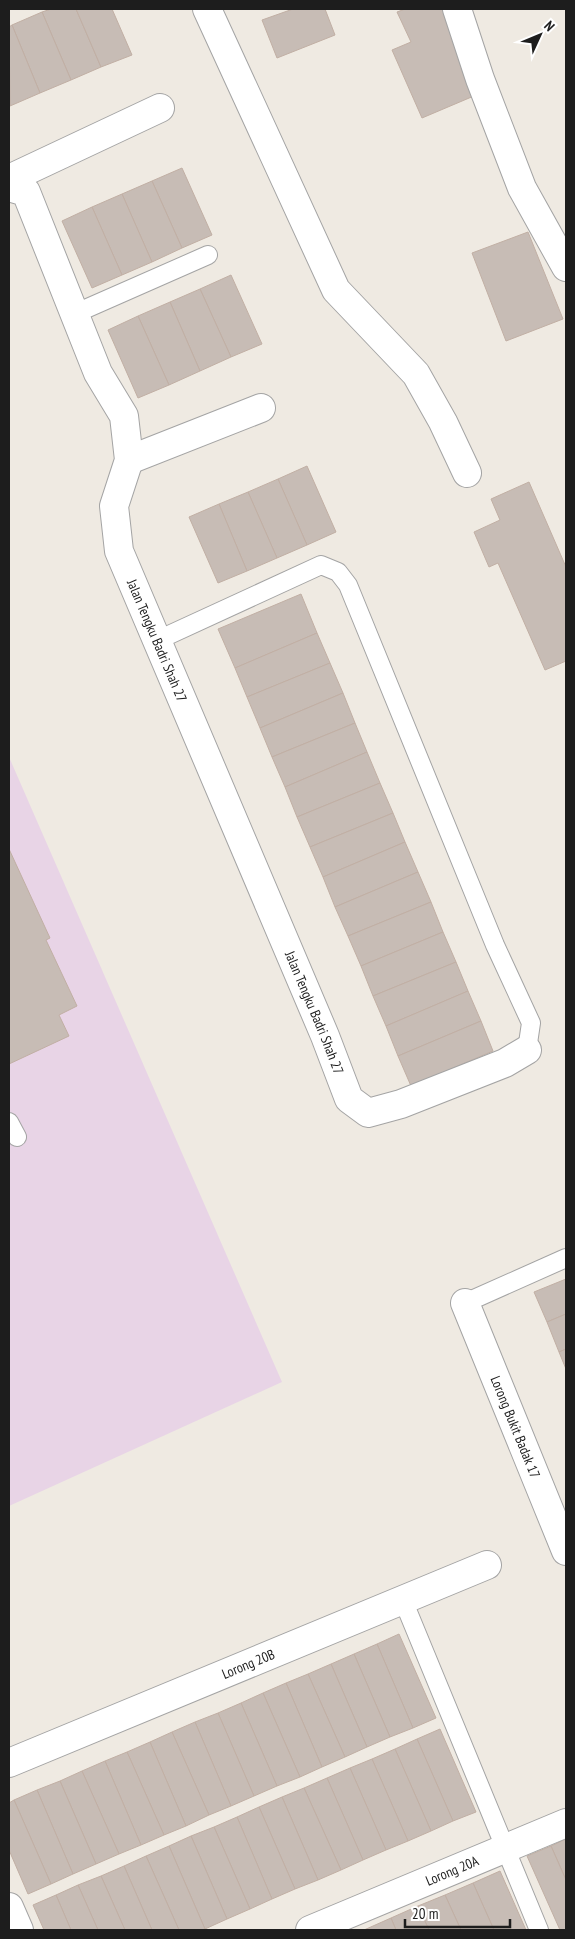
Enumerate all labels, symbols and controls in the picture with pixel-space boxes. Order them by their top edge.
north arrow [515,10,565,60]
text: N [540,17,558,35]
street label: Jalan Tengku Badri Shah 27 [123,576,191,705]
street label: Jalan Tengku Badri Shah 27 [281,947,348,1077]
street label: Lorong Bukit Badak 17 [487,1373,544,1481]
street label: Lorong 20B [219,1645,277,1683]
street label: Lorong 20A [423,1851,482,1890]
scale bar [405,1896,510,1928]
text: 20 m [412,1904,438,1923]

